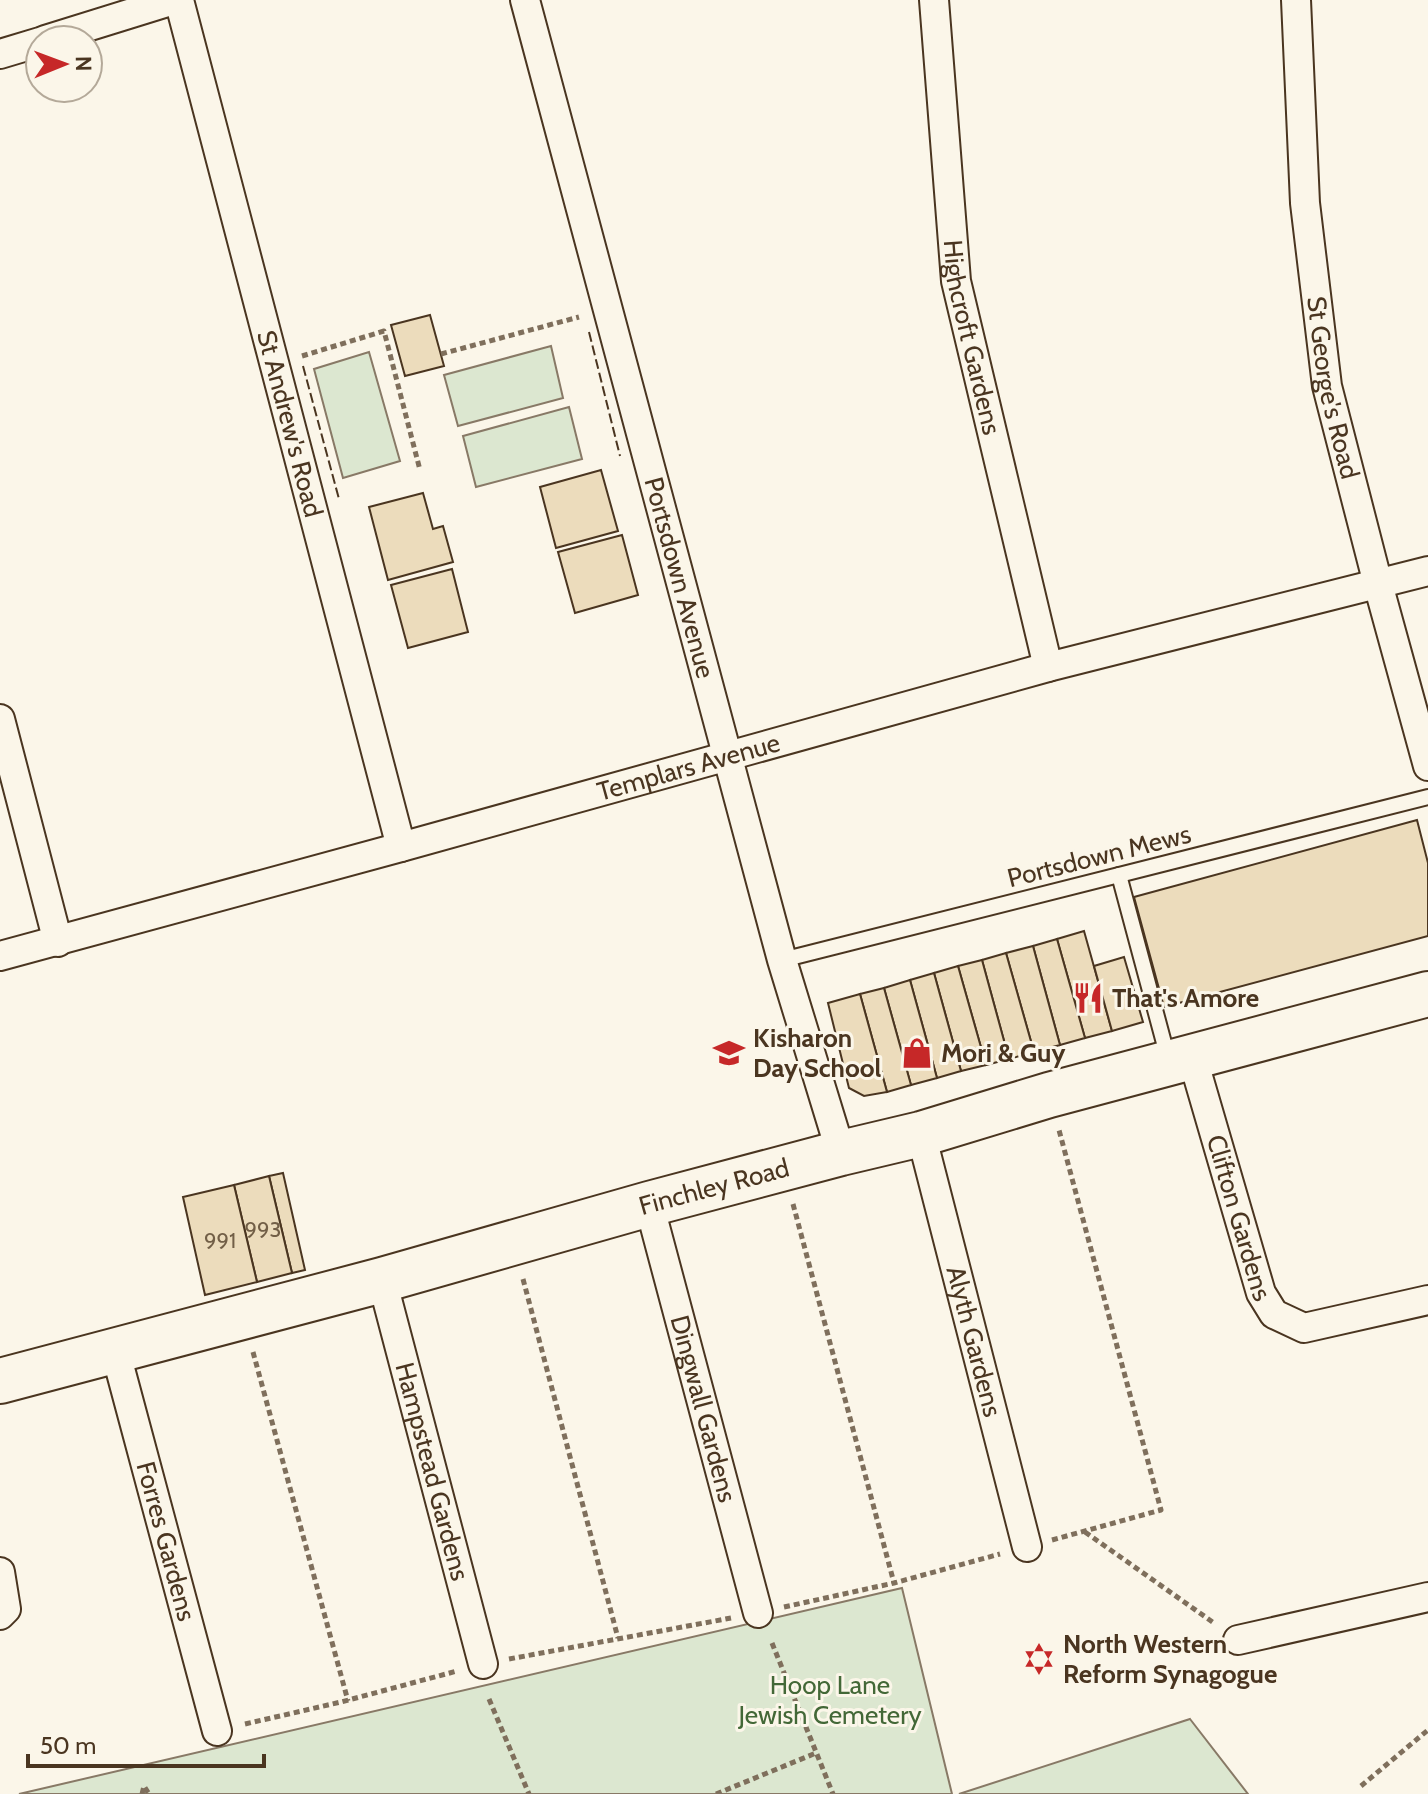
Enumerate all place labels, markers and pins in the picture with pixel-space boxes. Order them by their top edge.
restaurant icon: That's Amore [1071,981,1105,1015]
place label: That's Amore [1112,982,1259,1014]
place label: Kisharon Day School [753,1022,882,1084]
school or university icon: Kisharon Day School [712,1036,746,1070]
shop icon: Mori & Guy [900,1036,934,1070]
place label: Mori & Guy [941,1037,1065,1069]
place label: North Western Reform Synagogue [1063,1628,1277,1690]
synagogue icon: North Western Reform Synagogue [1022,1642,1056,1676]

